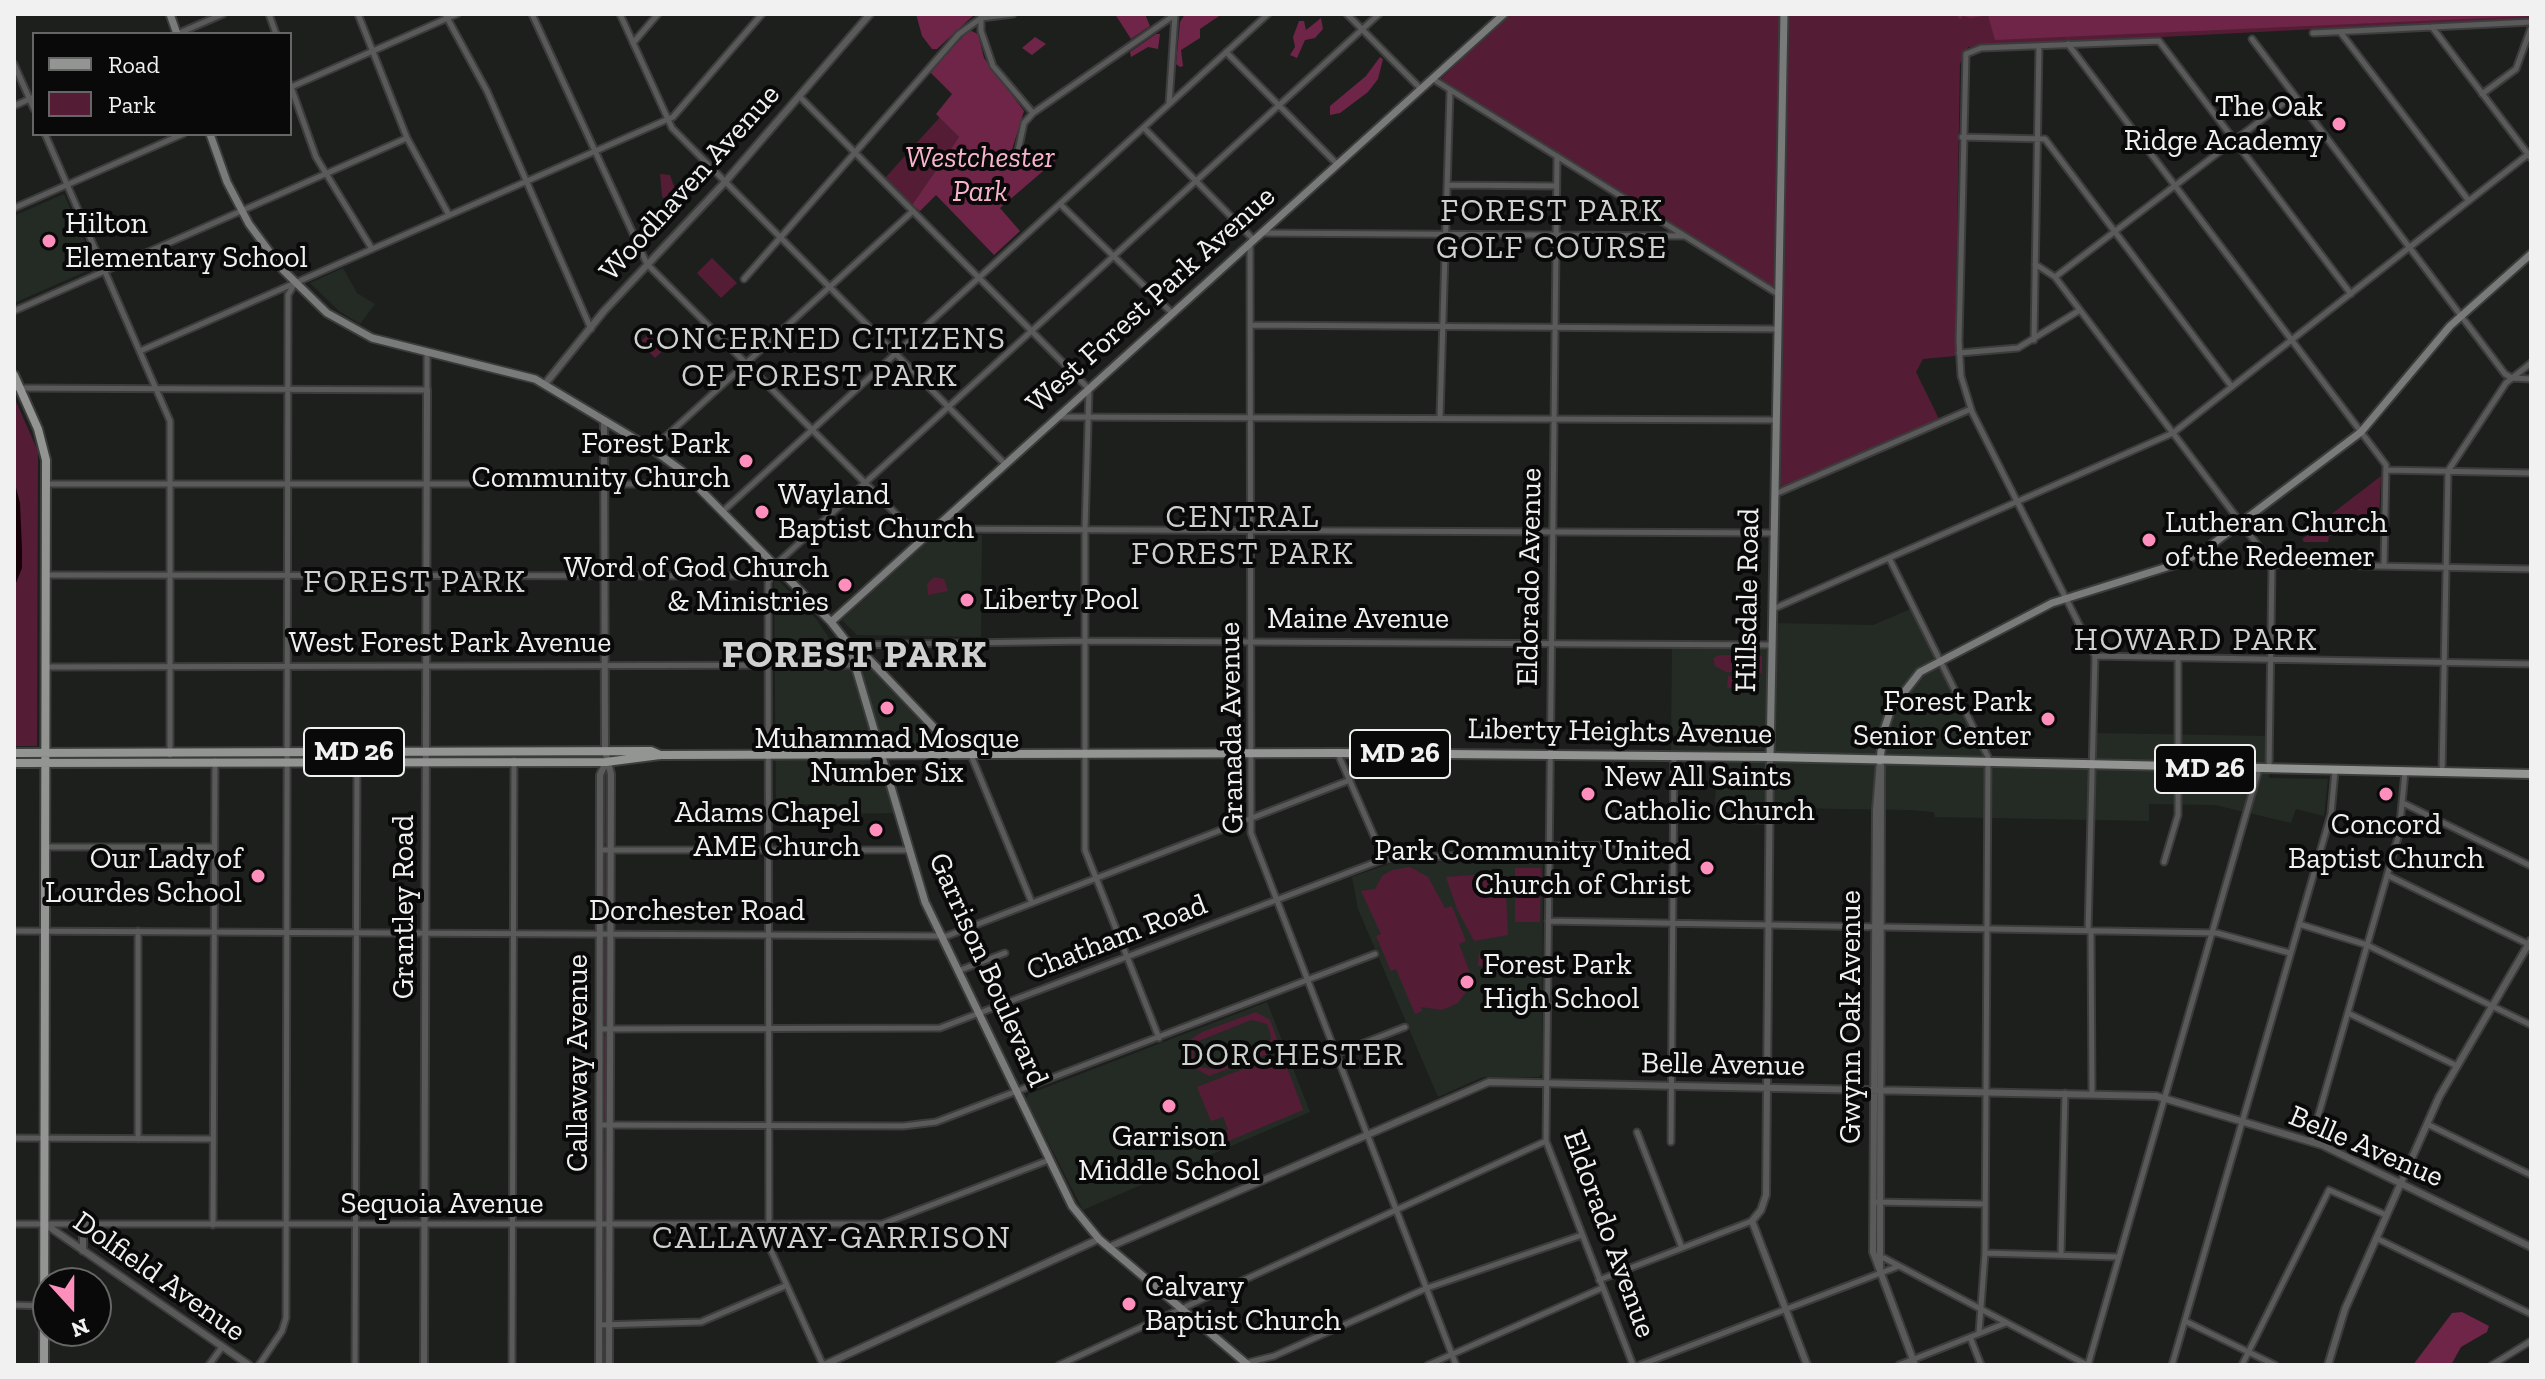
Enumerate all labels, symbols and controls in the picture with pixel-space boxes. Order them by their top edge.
legend [32,32,292,136]
text: Road [108,50,160,79]
street label: Woodhaven Avenue [592,77,788,289]
place label: The Oak Ridge Academy [2124,89,2323,160]
text: Park [108,90,156,119]
marker: The Oak Ridge Academy [2330,115,2348,133]
park label: Westchester Park [905,140,1055,210]
street label: West Forest Park Avenue [1019,179,1283,421]
district label: FOREST PARK GOLF COURSE [1436,193,1668,268]
place label: Hilton Elementary School [65,206,308,276]
marker: Hilton Elementary School [40,232,58,250]
district label: CONCERNED CITIZENS OF FOREST PARK [633,321,1007,396]
place label: Forest Park Community Church [471,426,730,496]
marker: Forest Park Community Church [737,452,755,470]
street label: Eldorado Avenue [1510,468,1550,686]
place label: Wayland Baptist Church [778,477,974,548]
district label: CENTRAL FOREST PARK [1131,499,1355,574]
marker: Wayland Baptist Church [753,503,771,521]
place label: Lutheran Church of the Redeemer [2165,505,2387,576]
street label: Hillsdale Road [1728,507,1768,693]
marker: Lutheran Church of the Redeemer [2140,531,2158,549]
place label: Word of God Church & Ministries [564,550,829,620]
district label: FOREST PARK [303,564,527,602]
marker: Word of God Church & Ministries [836,576,854,594]
place label: Liberty Pool [983,582,1139,618]
marker: Liberty Pool [958,591,976,609]
street label: Maine Avenue [1267,601,1449,637]
street label: Granada Avenue [1212,622,1252,834]
district label: HOWARD PARK [2074,622,2318,660]
street label: West Forest Park Avenue [289,625,611,661]
district label: FOREST PARK [722,633,988,679]
place label: Forest Park Senior Center [1853,684,2032,754]
marker: Muhammad Mosque Number Six [878,699,896,717]
marker: Forest Park Senior Center [2039,710,2057,728]
street label: Liberty Heights Avenue [1467,711,1773,753]
place label: Muhammad Mosque Number Six [755,721,1019,792]
road number: MD 26 [304,728,404,776]
road number: MD 26 [1350,730,1450,778]
road number: MD 26 [2155,745,2255,793]
place label: New All Saints Catholic Church [1604,759,1815,830]
marker: New All Saints Catholic Church [1579,785,1597,803]
marker: Concord Baptist Church [2377,785,2395,803]
place label: Adams Chapel AME Church [675,795,860,866]
place label: Concord Baptist Church [2288,807,2484,878]
street label: Grantley Road [386,815,422,999]
marker: Adams Chapel AME Church [867,821,885,839]
place label: Park Community United Church of Christ [1374,833,1691,904]
place label: Our Lady of Lourdes School [45,841,242,912]
street label: Garrison Boulevard [920,848,1056,1092]
marker: Park Community United Church of Christ [1698,859,1716,877]
marker: Our Lady of Lourdes School [249,867,267,885]
street label: Chatham Road [1022,887,1212,989]
street label: Gwynn Oak Avenue [1833,890,1869,1144]
street label: Dorchester Road [589,893,805,929]
place label: Forest Park High School [1483,947,1640,1018]
street label: Callaway Avenue [560,954,596,1172]
marker: Forest Park High School [1458,973,1476,991]
district label: DORCHESTER [1181,1037,1405,1075]
street label: Belle Avenue [1641,1046,1805,1084]
marker: Garrison Middle School [1160,1097,1178,1115]
street label: Belle Avenue [2283,1098,2449,1196]
place label: Garrison Middle School [1078,1119,1260,1190]
street label: Eldorado Avenue [1555,1125,1663,1343]
street label: Sequoia Avenue [340,1186,544,1222]
street label: Dolfield Avenue [66,1204,252,1350]
district label: CALLAWAY-GARRISON [652,1220,1012,1258]
north arrow [32,1267,112,1347]
place label: Calvary Baptist Church [1145,1269,1341,1340]
marker: Calvary Baptist Church [1120,1295,1138,1313]
text: N [67,1312,93,1344]

